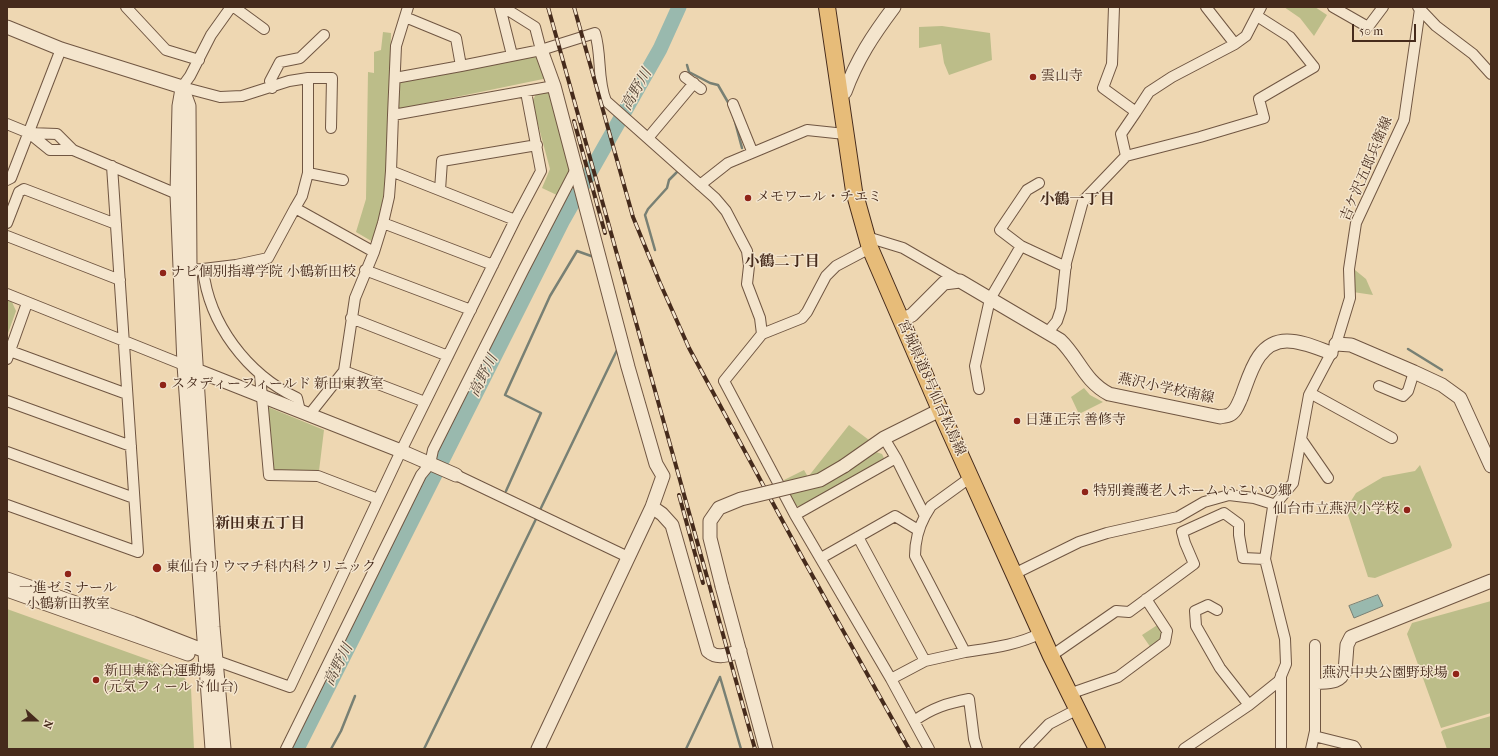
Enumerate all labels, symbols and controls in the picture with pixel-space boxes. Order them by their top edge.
scale bar [1354,16,1418,42]
text: 50 m [1359,24,1383,38]
water label: 高野川 [618,66,656,114]
place label: 雲山寺 [1041,69,1083,85]
marker: 雲山寺 [1028,72,1038,82]
street label: 吉ケ沢五郎兵衛線 [1337,114,1397,224]
place label: メモワール・チエミ [756,190,882,206]
district label: 小鶴一丁目 [1040,191,1114,209]
marker: メモワール・チエミ [743,193,753,203]
district label: 小鶴二丁目 [745,253,819,271]
place label: ナビ個別指導学院 小鶴新田校 [171,265,356,281]
marker: ナビ個別指導学院 小鶴新田校 [158,268,168,278]
street label: 宮城県道8号仙台松島線 [893,317,969,459]
water label: 高野川 [466,352,502,400]
street label: 燕沢小学校南線 [1116,371,1216,407]
place label: スタディーフィールド 新田東教室 [171,377,384,393]
marker: スタディーフィールド 新田東教室 [158,380,168,390]
place label: 日蓮正宗 善修寺 [1025,413,1126,429]
marker: 日蓮正宗 善修寺 [1012,416,1022,426]
place label: 特別養護老人ホーム いこいの郷 [1093,484,1292,500]
marker: 特別養護老人ホーム いこいの郷 [1080,487,1090,497]
place label: 仙台市立燕沢小学校 [1273,502,1399,518]
marker: 仙台市立燕沢小学校 [1402,505,1412,515]
district label: 新田東五丁目 [215,515,305,533]
place label: 東仙台リウマチ科内科クリニック [166,560,376,576]
marker: 東仙台リウマチ科内科クリニック [151,562,163,574]
marker: 一進ゼミナール 小鶴新田教室 [63,569,73,579]
place label: 一進ゼミナール 小鶴新田教室 [19,581,117,614]
water label: 高野川 [321,641,357,689]
place label: 新田東総合運動場 (元気フィールド仙台) [104,664,238,696]
place label: 燕沢中央公園野球場 [1322,666,1448,682]
marker: 燕沢中央公園野球場 [1451,669,1461,679]
marker: 新田東総合運動場 (元気フィールド仙台) [91,675,101,685]
north arrow [16,700,56,740]
text: N [40,718,55,731]

